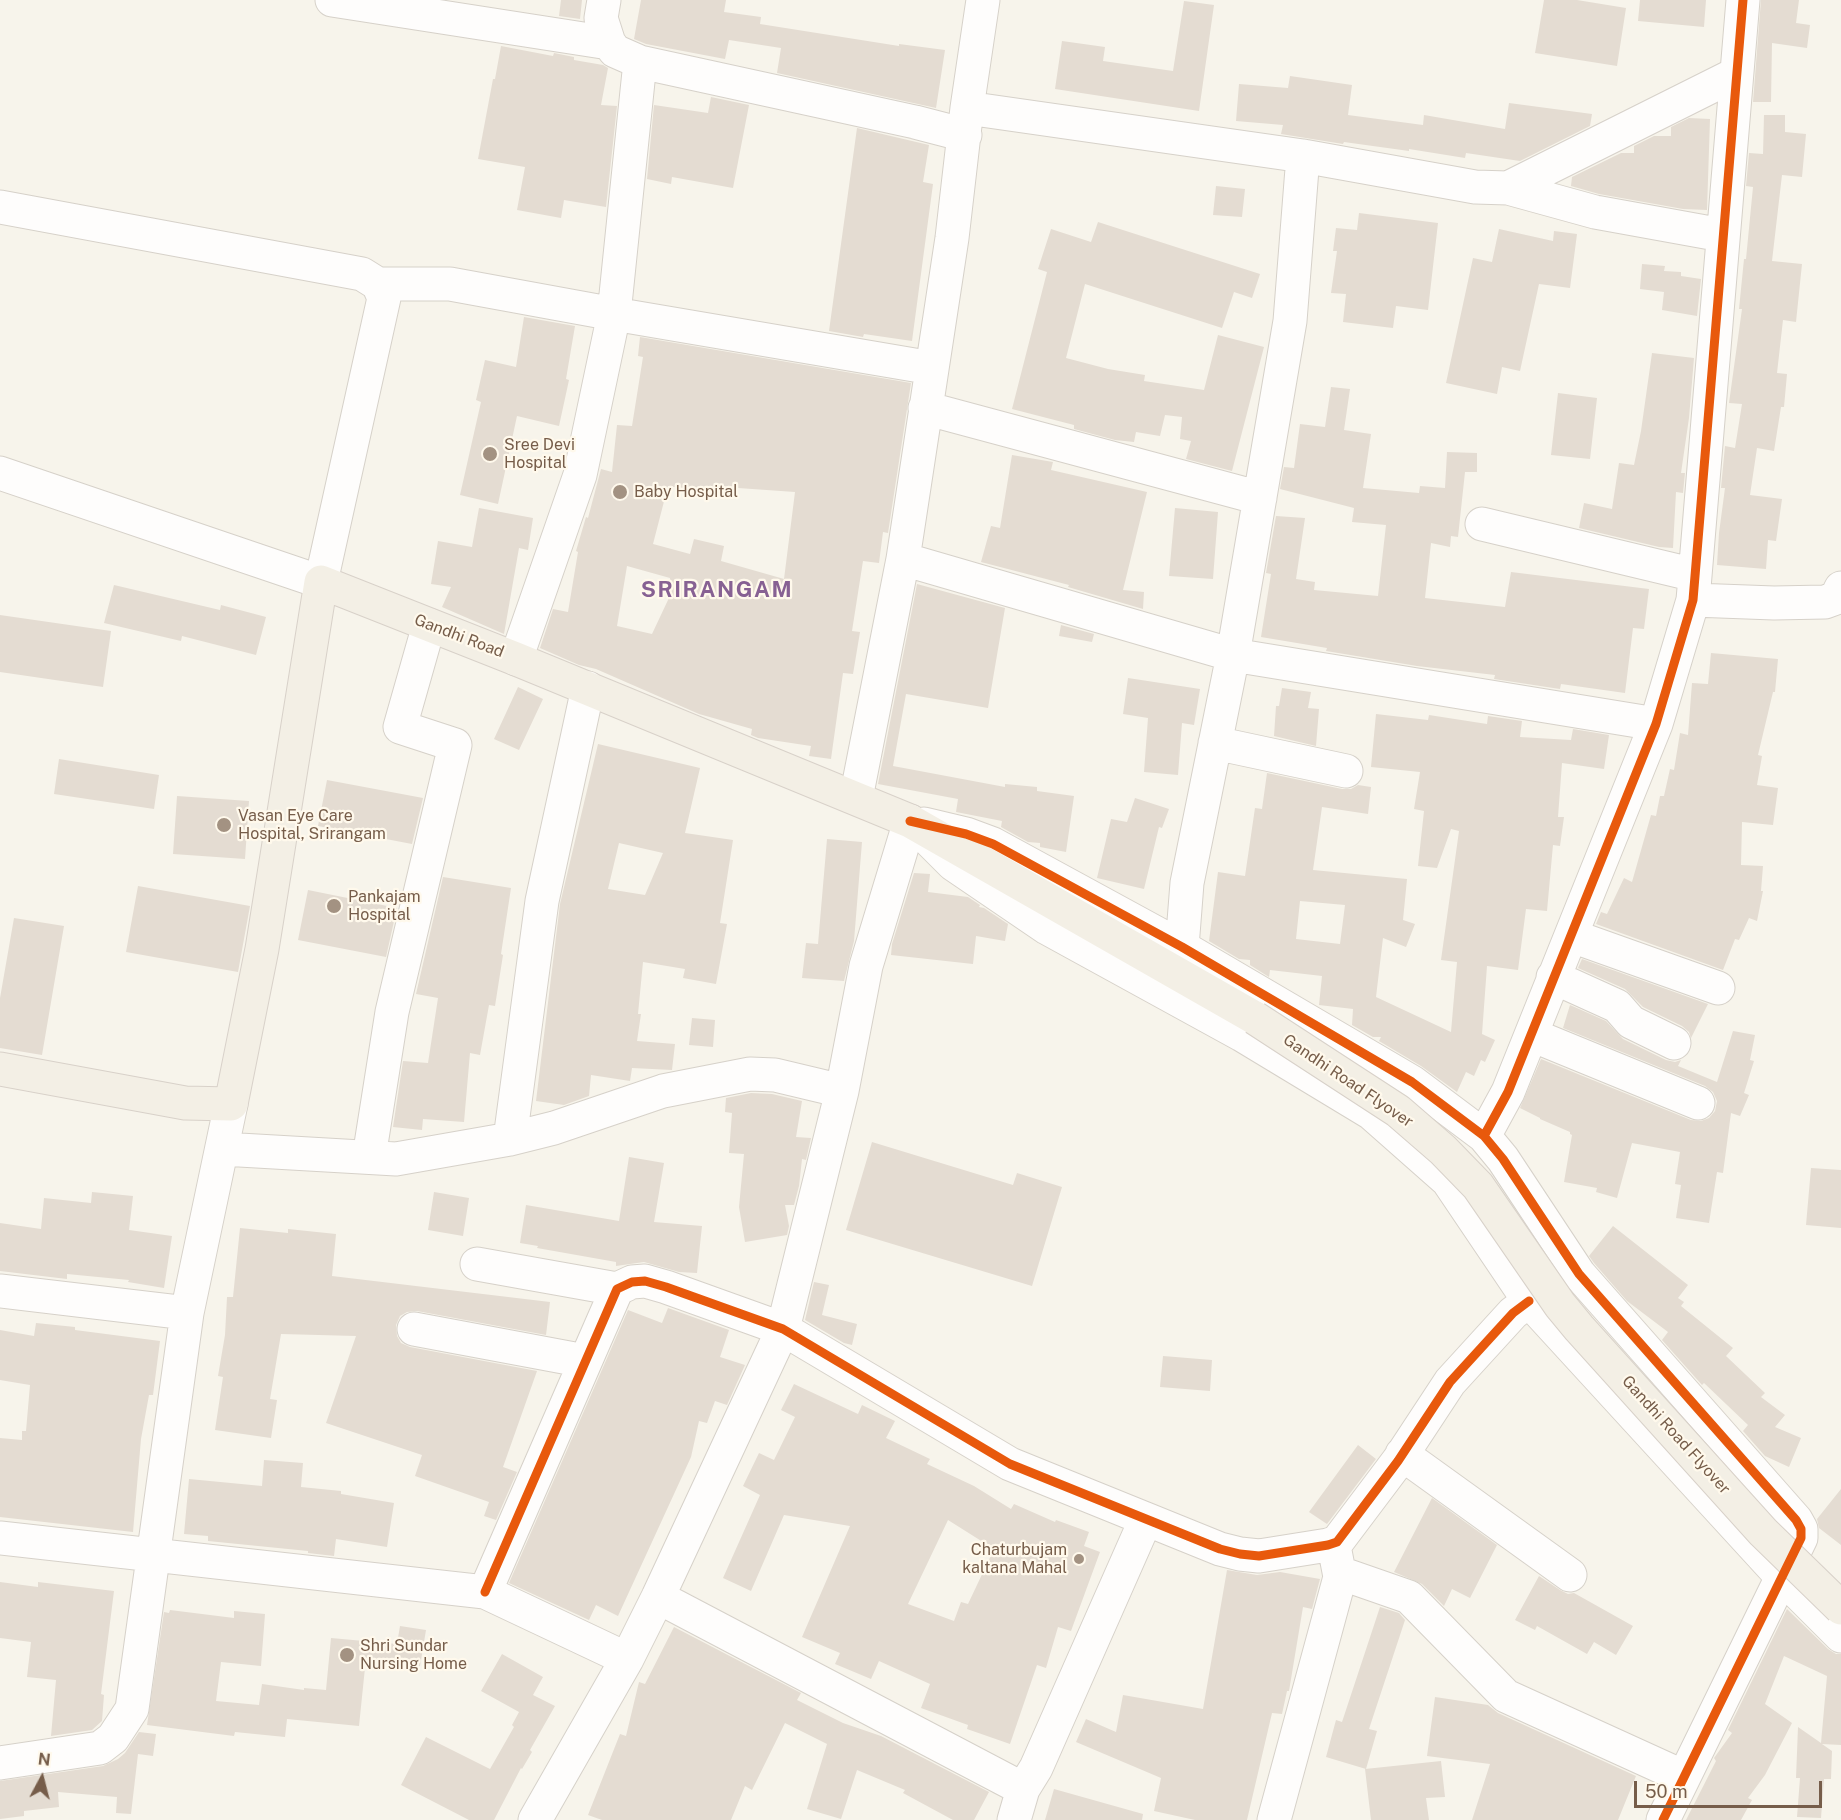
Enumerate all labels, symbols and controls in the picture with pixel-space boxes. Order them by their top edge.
place label: Sree Devi Hospital [504,435,575,473]
marker: Sree Devi Hospital [481,445,499,463]
place label: Baby Hospital [634,482,738,502]
marker: Baby Hospital [611,483,629,501]
district label: SRIRANGAM [641,577,793,603]
street label: Gandhi Road [411,610,507,662]
place label: Vasan Eye Care Hospital, Srirangam [238,806,386,844]
marker: Vasan Eye Care Hospital, Srirangam [215,816,233,834]
place label: Pankajam Hospital [348,887,421,925]
marker: Pankajam Hospital [325,897,343,915]
street label: Gandhi Road Flyover [1279,1030,1417,1132]
street label: Gandhi Road Flyover [1618,1372,1734,1498]
place label: Chaturbujam kaltana Mahal [962,1540,1067,1578]
marker: Chaturbujam kaltana Mahal [1072,1552,1086,1566]
place label: Shri Sundar Nursing Home [360,1636,467,1674]
marker: Shri Sundar Nursing Home [338,1646,356,1664]
north arrow [12,1748,72,1808]
text: N [37,1749,52,1770]
scale bar [1637,1769,1824,1807]
text: 50 m [1645,1781,1688,1802]

